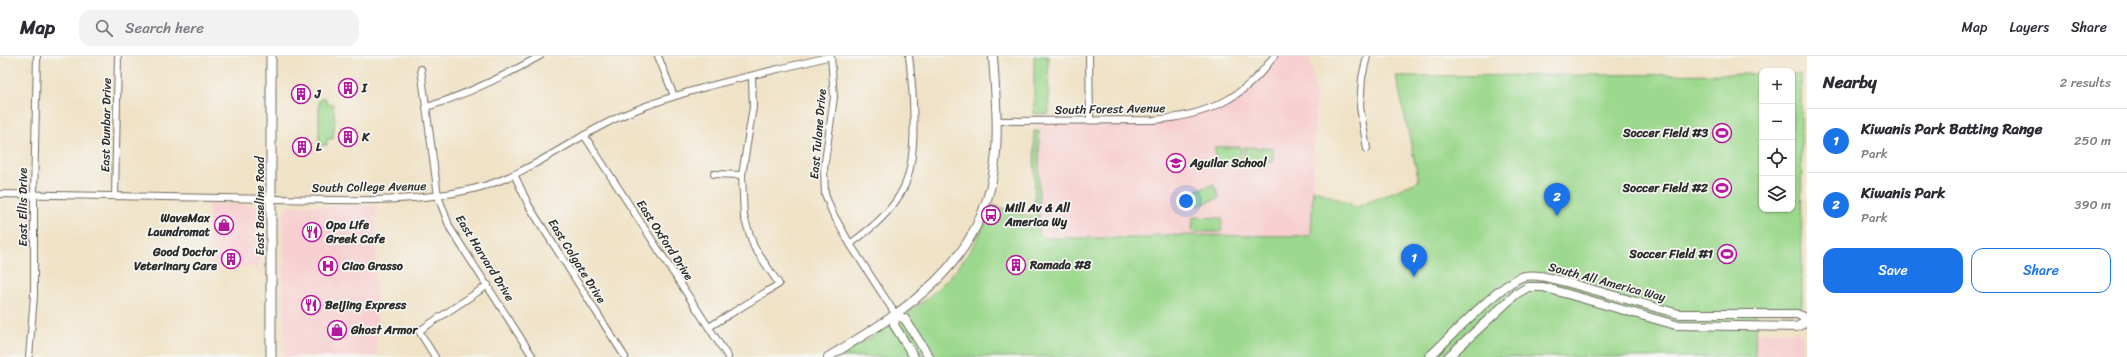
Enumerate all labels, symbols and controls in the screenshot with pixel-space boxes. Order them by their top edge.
search box [79,10,359,46]
text: Map [20,11,55,44]
text: Search here [125,15,204,41]
text: Map [1962,15,1987,40]
text: Layers [2009,15,2049,40]
text: Share [2071,15,2107,40]
icon: search [93,17,115,39]
text: Nearby [1823,67,1877,97]
map controls [1759,68,1795,212]
button: + [1759,68,1795,104]
text: 2 results [2060,71,2111,94]
building icon: I [337,77,359,99]
place label: I [361,77,368,99]
street label: East Dunbar Drive [94,78,118,172]
building icon: J [290,83,312,105]
place label: J [314,83,322,105]
street label: East Tulane Drive [803,88,833,180]
street label: South Forest Avenue [1054,97,1166,121]
button: − [1759,104,1795,140]
text: Kiwanis Park Batting Range [1861,116,2042,142]
place label: Soccer Field #3 [1622,122,1708,144]
sports icon: Soccer Field #3 [1711,122,1733,144]
building icon: K [337,126,359,148]
place label: K [361,126,371,148]
text: 1 [1833,129,1839,152]
text: 250 m [2074,129,2111,152]
building icon: L [291,136,313,158]
place label: L [316,136,322,158]
button: locate [1759,140,1795,176]
text: Park [1861,142,1888,165]
school or university icon: Aguilar School [1165,152,1187,174]
place label: Aguilar School [1189,152,1267,174]
street label: East Baseline Road [249,156,271,255]
street label: East Ellis Drive [12,167,34,246]
street label: South College Avenue [311,175,427,199]
button: layers [1759,176,1795,212]
place label: Soccer Field #2 [1622,177,1708,199]
sports icon: Soccer Field #2 [1711,177,1733,199]
text: Kiwanis Park [1861,180,1945,206]
pin: 2 [1544,183,1570,216]
your location [1176,191,1196,211]
text: 2 [1832,193,1840,216]
text: 390 m [2074,193,2111,216]
street label: East Oxford Drive [630,195,700,285]
place label: Mill Av & All America Wy [1004,197,1071,233]
bus stop icon: Mill Av & All America Wy [980,204,1002,226]
text: Park [1861,206,1888,229]
place label: WaveMax Laundromat [148,207,211,243]
street label: East Harvard Drive [449,210,521,306]
shop icon: WaveMax Laundromat [213,214,235,236]
place label: Opa Life Greek Cafe [325,214,386,250]
street label: East Colgate Drive [542,214,612,308]
restaurant icon: Opa Life Greek Cafe [301,221,323,243]
place label: Good Doctor Veterinary Care [134,241,218,277]
place label: Soccer Field #1 [1628,243,1713,265]
sports icon: Soccer Field #1 [1716,243,1738,265]
pin: 1 [1401,244,1427,277]
building icon: Good Doctor Veterinary Care [220,248,242,270]
button: Save [1823,248,1963,293]
button: Share [1971,248,2111,293]
building icon: Ramada #8 [1005,254,1027,276]
place label: Ramada #8 [1029,254,1092,276]
hospital icon: Ciao Grasso [317,255,339,277]
place label: Ciao Grasso [341,255,404,277]
street label: South All America Way [1546,256,1669,308]
restaurant icon: Beijing Express [300,294,322,316]
place label: Beijing Express [325,294,407,316]
shop icon: Ghost Armor [326,319,348,341]
place label: Ghost Armor [350,319,418,341]

